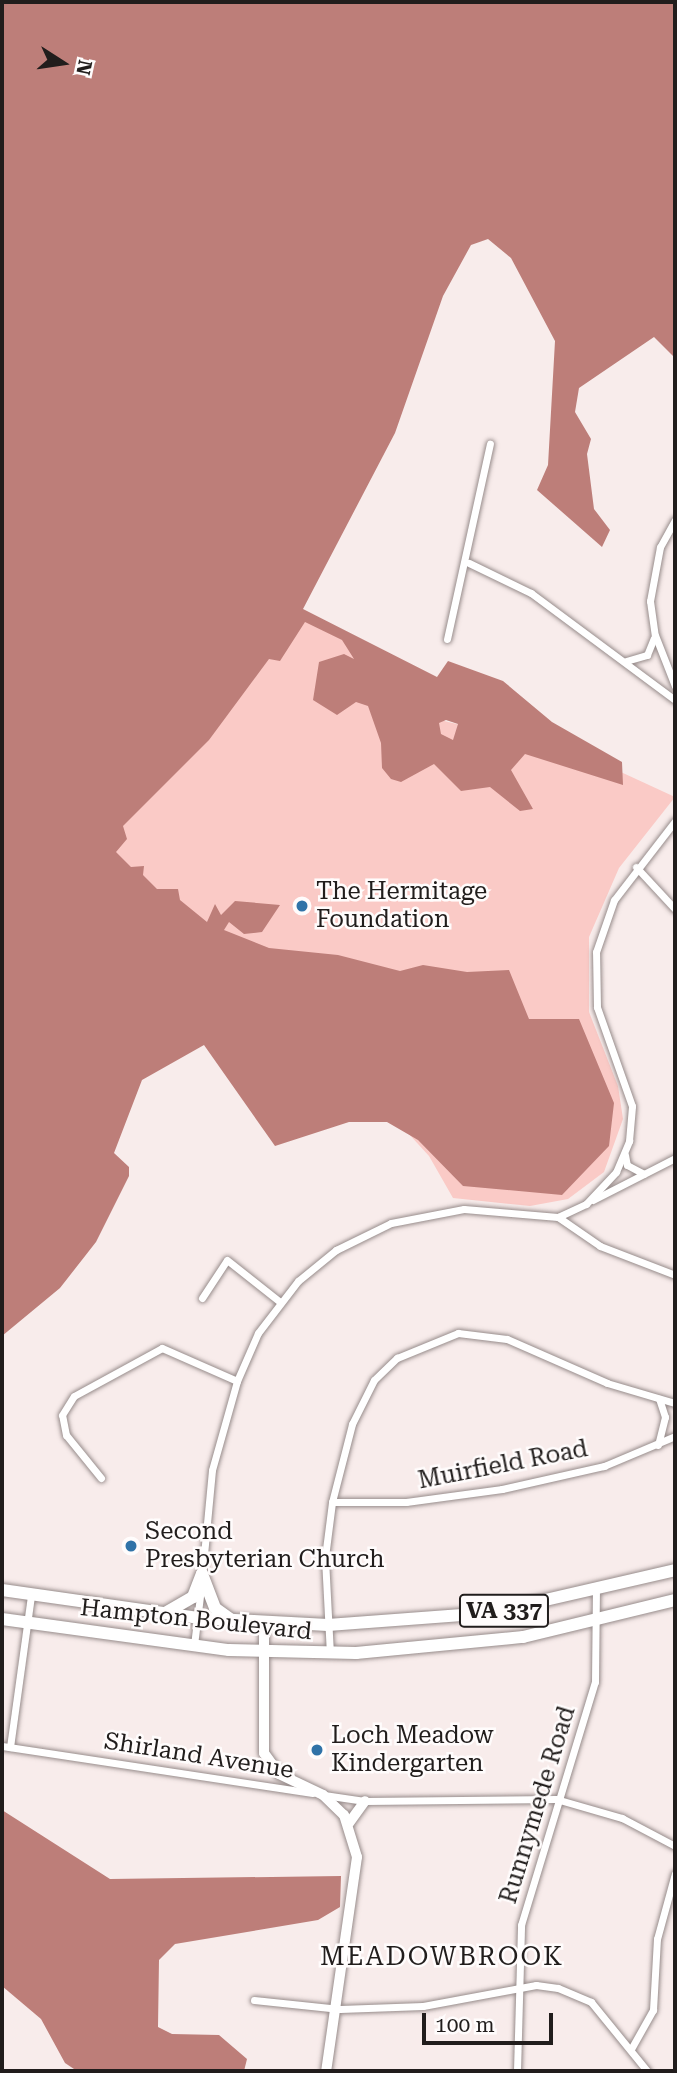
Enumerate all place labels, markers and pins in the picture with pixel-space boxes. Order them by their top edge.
place label: The Hermitage Foundation [316,878,487,934]
marker: The Hermitage Foundation [294,898,310,914]
place label: Second Presbyterian Church [145,1518,385,1574]
marker: Second Presbyterian Church [123,1538,139,1554]
place label: Loch Meadow Kindergarten [331,1722,494,1778]
marker: Loch Meadow Kindergarten [309,1742,325,1758]

